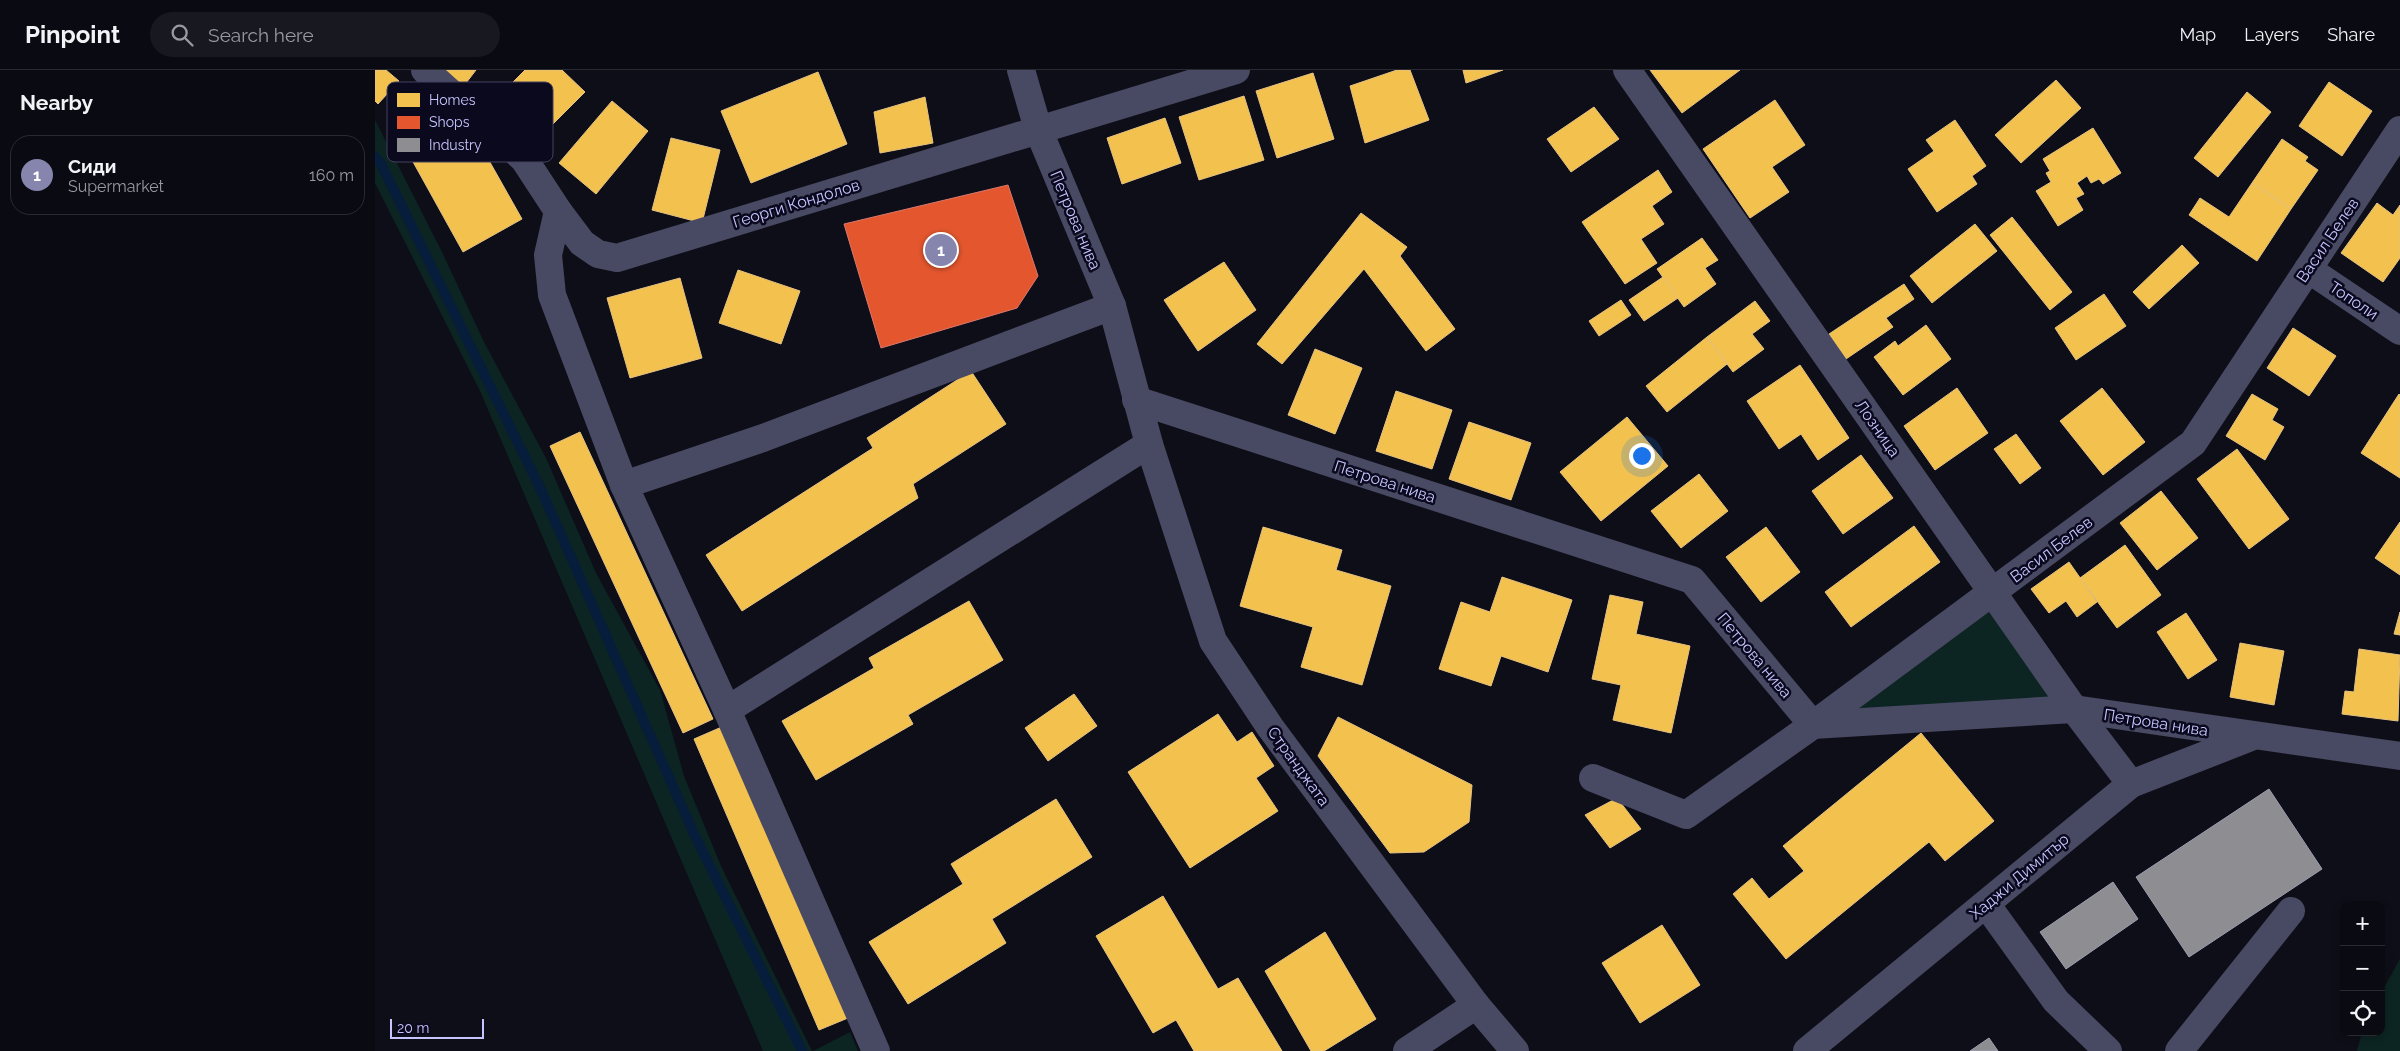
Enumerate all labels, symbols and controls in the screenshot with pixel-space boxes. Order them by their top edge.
search box [150,12,500,57]
text: Pinpoint [25,20,120,49]
icon: search [168,21,196,49]
text: Search here [208,24,314,46]
text: Map [2180,24,2216,45]
text: Layers [2244,24,2299,45]
text: Share [2327,24,2375,45]
legend [387,82,553,162]
text: Nearby [20,90,93,115]
text: Homes [429,92,476,108]
text: Shops [429,114,470,130]
text: Industry [429,137,482,153]
text: Сиди [68,155,116,177]
text: 1 [33,166,41,185]
text: 160 m [309,166,354,185]
street label: Петрова нива [1046,168,1105,272]
street label: Георги Кондолов [730,175,862,232]
text: Supermarket [68,177,164,196]
street label: Васил Белев [2292,194,2363,286]
pin: 1 [925,231,957,269]
street label: Тополи [2326,277,2382,324]
street label: Лозница [1851,396,1904,460]
your location [1629,443,1655,469]
street label: Петрова нива [1332,456,1438,507]
street label: Васил Белев [2007,512,2096,586]
street label: Петрова нива [1713,609,1796,702]
street label: Петрова нива [2102,705,2209,740]
street label: Странджата [1263,723,1334,810]
street label: Хаджи Димитър [1966,829,2073,923]
map controls [2340,901,2385,1036]
button: + [2340,901,2385,946]
button: − [2340,946,2385,991]
button: locate [2340,991,2385,1036]
scale bar [390,1016,484,1039]
text: 20 m [397,1020,429,1036]

